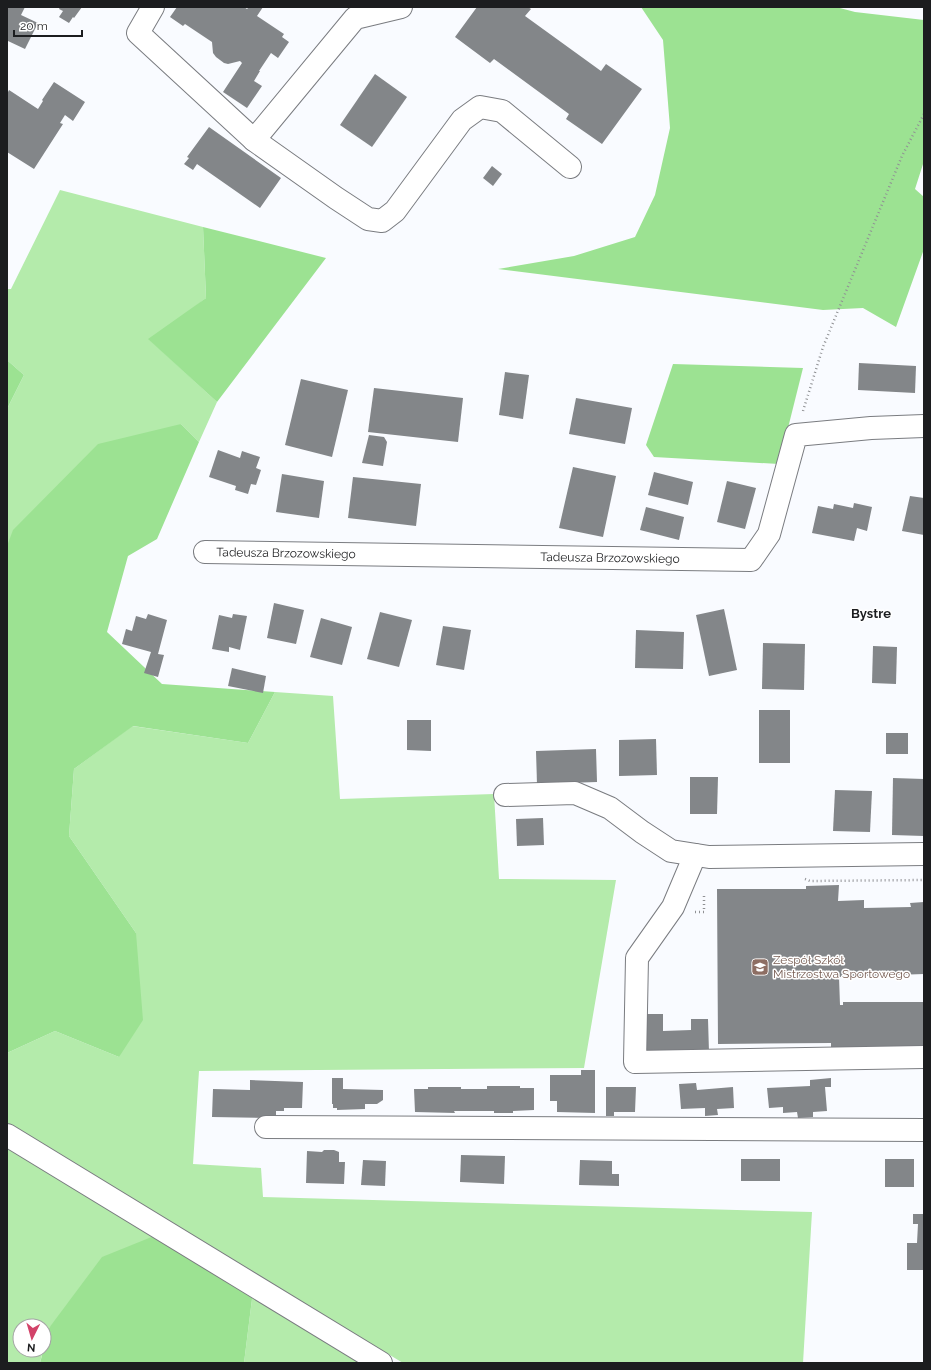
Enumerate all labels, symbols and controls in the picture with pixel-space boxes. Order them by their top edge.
scale bar [14,12,82,38]
text: 20 m [20,19,48,33]
street label: Tadeusza Brzozowskiego [216,545,356,561]
street label: Tadeusza Brzozowskiego [540,550,680,566]
district label: Bystre [851,606,891,621]
place label: Zespół Szkół Mistrzostwa Sportowego [773,953,910,981]
school or university icon: Zespół Szkół Mistrzostwa Sportowego [750,957,770,977]
north arrow [12,1318,52,1358]
text: N [26,1341,36,1354]

